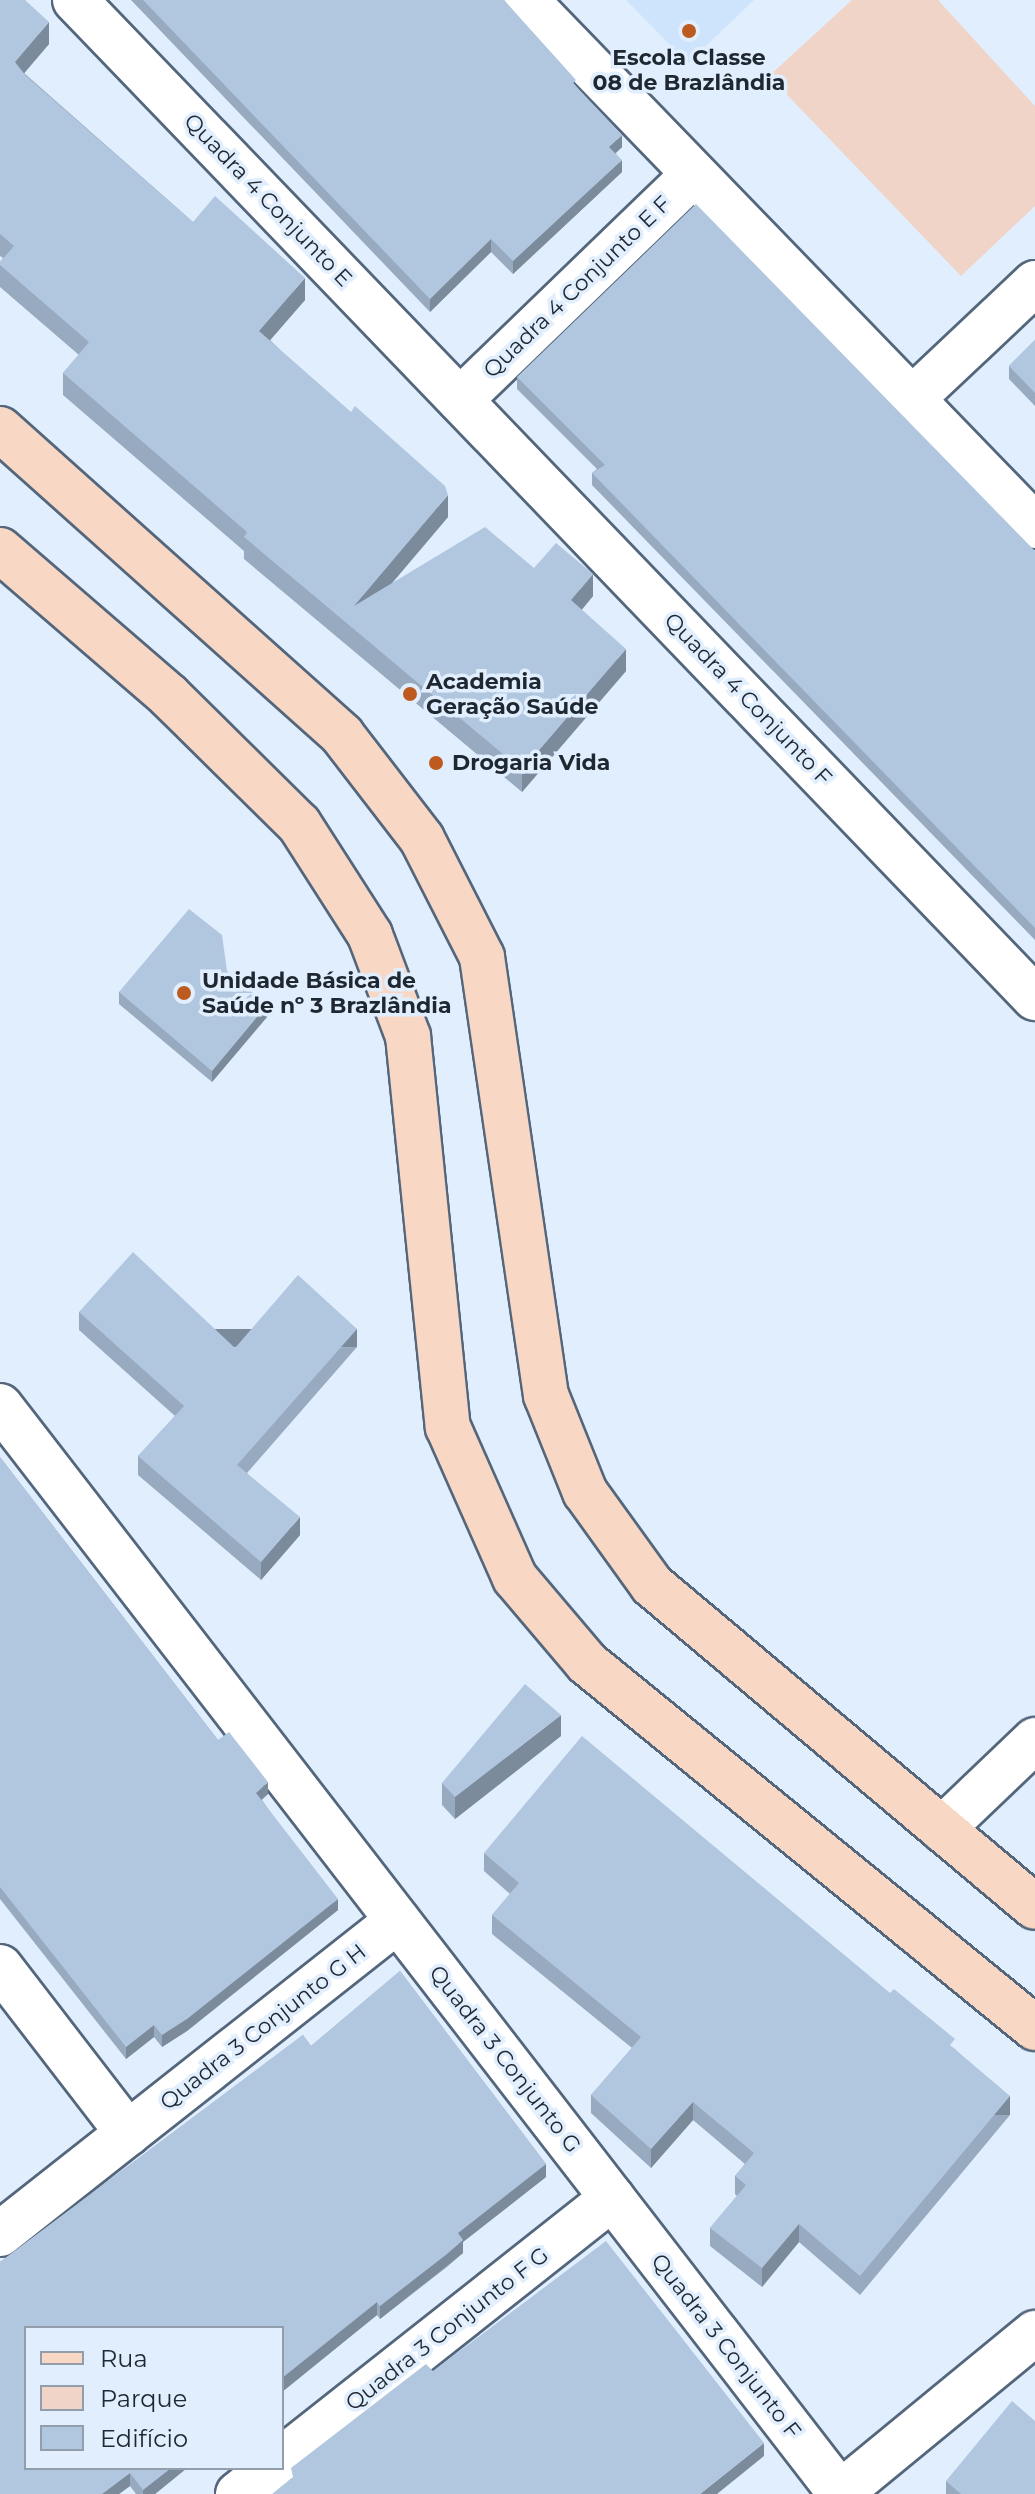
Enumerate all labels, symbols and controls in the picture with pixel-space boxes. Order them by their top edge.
marker: Escola Classe 08 de Brazlândia [680,22,698,40]
place label: Escola Classe 08 de Brazlândia [593,44,785,96]
street label: Quadra 4 Conjunto E [178,108,358,292]
street label: Quadra 4 Conjunto E F [478,191,676,383]
street label: Quadra 4 Conjunto F [659,607,837,791]
place label: Academia Geração Saúde [426,668,598,720]
marker: Academia Geração Saúde [401,685,419,703]
place label: Drogaria Vida [452,750,610,776]
marker: Drogaria Vida [427,754,445,772]
place label: Unidade Básica de Saúde nº 3 Brazlândia [202,967,451,1018]
marker: Unidade Básica de Saúde nº 3 Brazlândia [173,982,195,1004]
street label: Quadra 3 Conjunto G H [155,1938,371,2116]
street label: Quadra 3 Conjunto G [424,1960,586,2158]
street label: Quadra 3 Conjunto F G [340,2242,554,2416]
street label: Quadra 3 Conjunto F [646,2248,806,2444]
legend [24,2326,284,2470]
text: Rua [100,2344,148,2373]
text: Parque [100,2384,187,2413]
text: Edifício [100,2424,188,2453]

